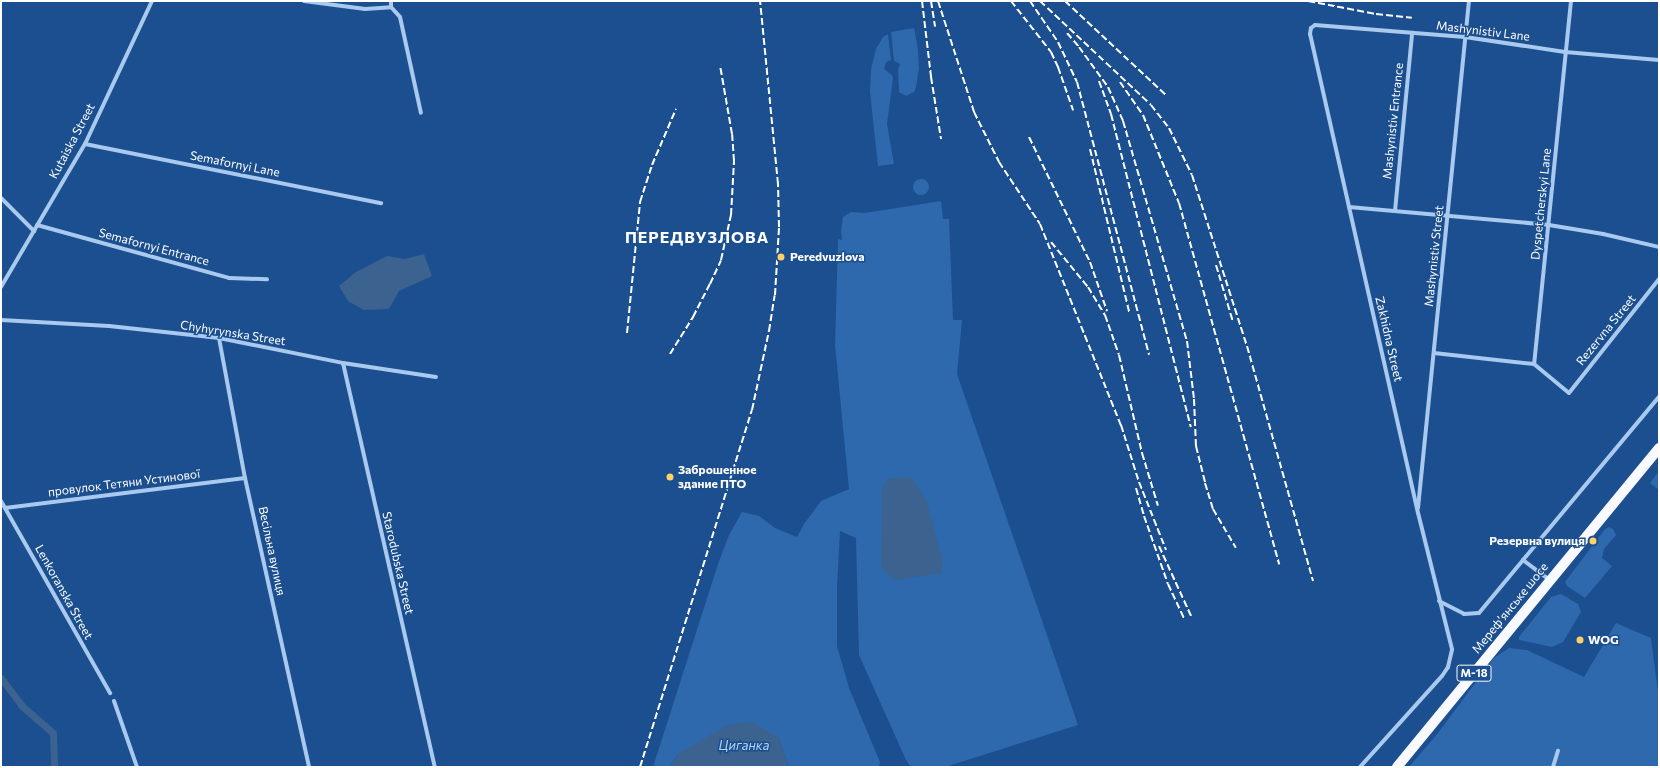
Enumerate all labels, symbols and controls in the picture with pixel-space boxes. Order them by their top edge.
street label: Mashynistiv Lane [1435,18,1531,44]
street label: Mashynistiv Entrance [1380,62,1406,180]
street label: Kutaiska Street [46,101,98,181]
street label: Dyspetcherskyi Lane [1528,147,1554,261]
street label: Semafornyi Lane [189,148,281,180]
street label: Mashynistiv Street [1422,205,1446,307]
street label: Semafornyi Entrance [97,225,211,269]
district label: ПЕРЕДВУЗЛОВА [625,227,769,247]
place label: Peredvuzlova [790,250,865,264]
marker: Peredvuzlova [775,251,787,263]
street label: Rezervna Street [1573,292,1639,368]
street label: Zakhidna Street [1372,295,1406,383]
street label: Chyhyrynska Street [179,318,287,348]
place label: Заброшенное здание ПТО [678,463,757,491]
street label: провулок Тетяни Устинової [47,467,201,499]
marker: Заброшенное здание ПТО [665,472,675,482]
street label: Весільна вулиця [256,505,288,597]
street label: Starodubska Street [379,510,417,616]
place label: Резервна вулиця [1489,534,1585,548]
marker: Резервна вулиця [1588,536,1598,546]
street label: Lenkoranska Street [32,542,96,642]
street label: Мереф’янське шосе [1469,560,1551,656]
place label: WOG [1588,633,1619,647]
marker: WOG [1575,635,1585,645]
road number: М-18 [1456,664,1492,682]
water label: Циганка [719,737,769,753]

